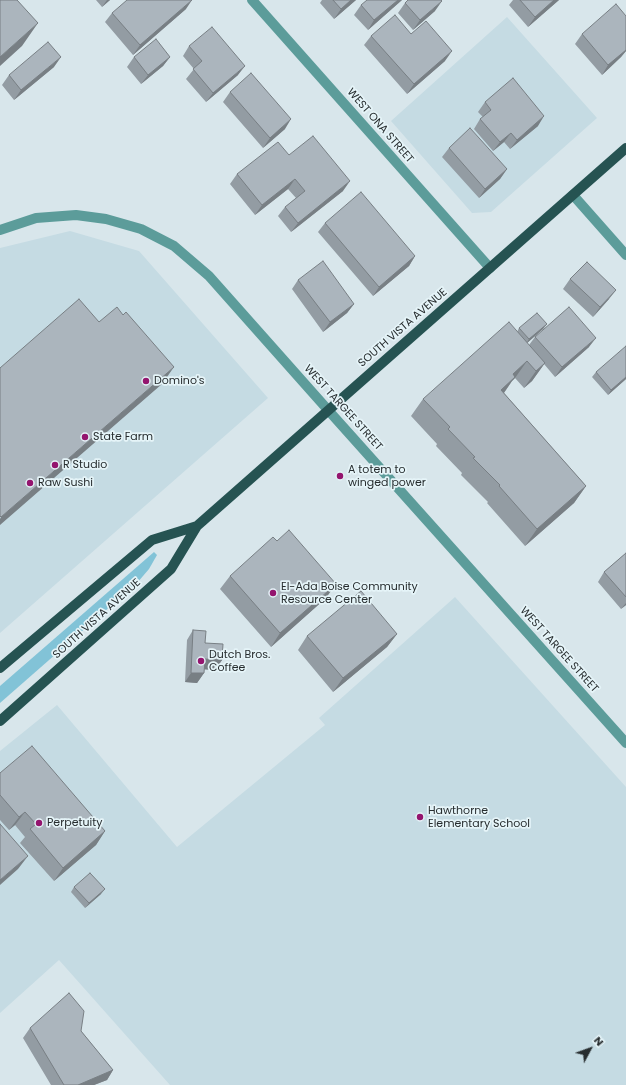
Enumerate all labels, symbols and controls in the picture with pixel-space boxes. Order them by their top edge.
street label: WEST ONA STREET [344,86,416,166]
street label: SOUTH VISTA AVENUE [356,286,450,370]
street label: WEST TARGEE STREET [301,362,385,454]
place label: Domino's [154,374,204,388]
marker: Domino's [141,376,151,386]
place label: State Farm [93,430,153,444]
marker: State Farm [80,432,90,442]
place label: R Studio [63,458,107,472]
marker: R Studio [50,460,60,470]
place label: A totem to winged power [348,463,426,489]
marker: A totem to winged power [335,471,345,481]
place label: Raw Sushi [38,476,93,490]
marker: Raw Sushi [25,478,35,488]
street label: SOUTH VISTA AVENUE [51,576,143,662]
place label: El-Ada Boise Community Resource Center [281,580,418,606]
marker: El-Ada Boise Community Resource Center [268,588,278,598]
street label: WEST TARGEE STREET [517,604,601,696]
place label: Dutch Bros. Coffee [209,648,270,674]
marker: Dutch Bros. Coffee [196,656,206,666]
place label: Hawthorne Elementary School [428,804,530,830]
marker: Hawthorne Elementary School [415,812,425,822]
place label: Perpetuity [47,816,102,830]
marker: Perpetuity [34,818,44,828]
north arrow [570,1029,610,1069]
text: N [590,1033,608,1050]

